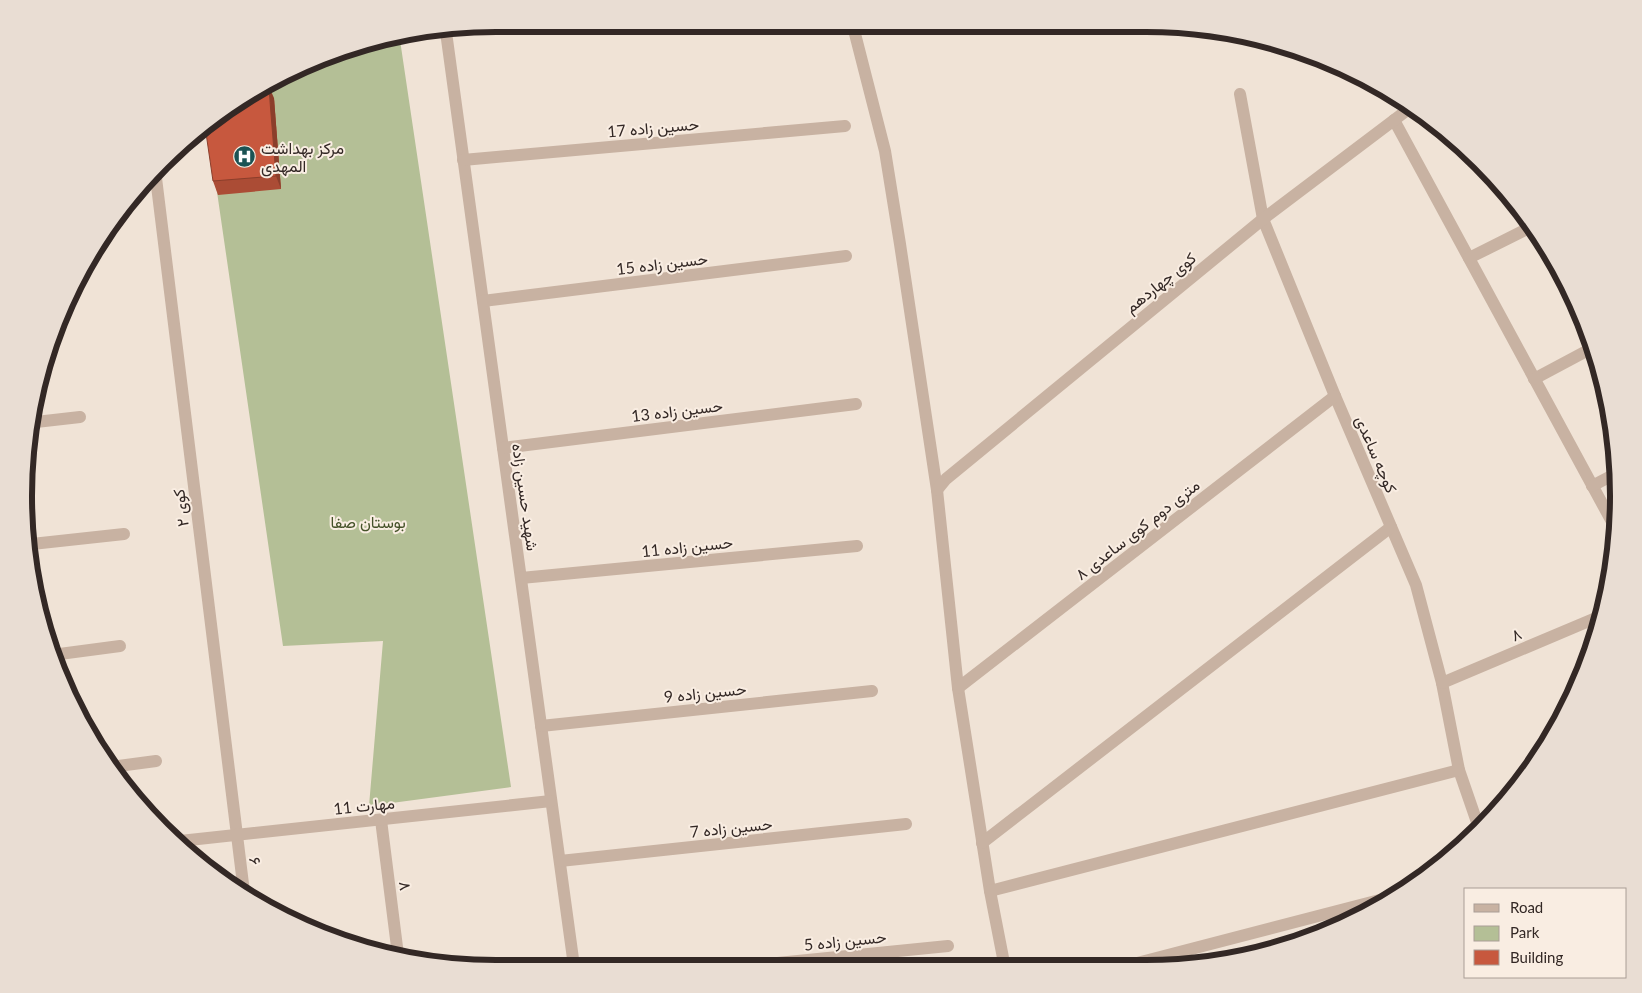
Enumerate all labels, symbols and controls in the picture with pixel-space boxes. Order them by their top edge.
street label: حسین زاده 17 [606,113,700,142]
place label: مرکز بهداشت المهدی [261,138,344,177]
hospital icon: مرکز بهداشت المهدی [233,144,257,168]
street label: حسین زاده 15 [615,248,709,280]
street label: کوی چهاردهم [1121,248,1201,319]
street label: حسین زاده 13 [630,395,724,427]
street label: کوچه ساعدی [1349,412,1402,497]
street label: شهید حسین زاده [507,442,543,552]
street label: ۸ متری دوم کوی ساعدی [1071,475,1204,585]
street label: کوی ۲ [168,488,194,528]
park label: بوستان صفا [330,512,406,533]
street label: حسین زاده 11 [640,532,734,562]
street label: ۸ [1508,623,1524,645]
street label: حسین زاده 9 [663,678,748,708]
street label: مهارت 11 [332,792,396,820]
street label: حسین زاده 7 [689,813,774,843]
street label: ۶ [246,856,266,866]
street label: ۸ [396,880,416,892]
legend [1464,888,1627,978]
text: Road [1510,898,1543,916]
text: Park [1510,923,1540,941]
street label: حسین زاده 5 [803,926,888,956]
text: Building [1510,948,1563,966]

